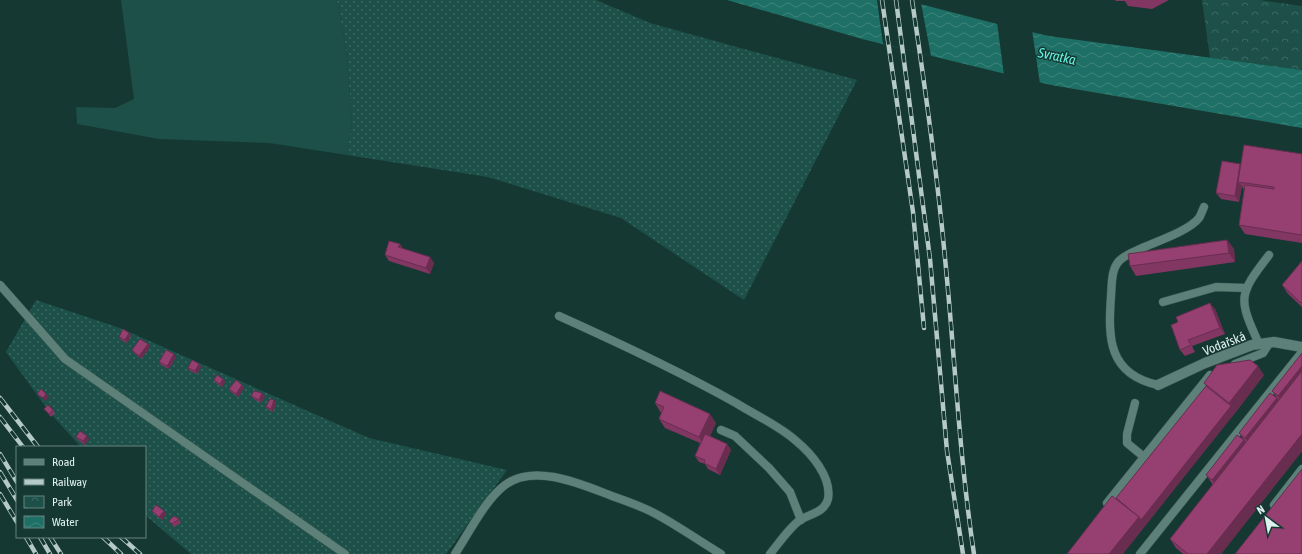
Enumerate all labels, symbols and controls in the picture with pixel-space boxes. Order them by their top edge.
water label: Svratka [1036,44,1078,68]
street label: Vodařská [1201,328,1248,358]
legend [16,446,146,538]
text: Road [52,455,75,469]
text: Railway [52,475,87,489]
text: Park [52,495,73,509]
north arrow [1246,498,1286,538]
text: N [1255,503,1267,516]
text: Water [52,515,79,529]

